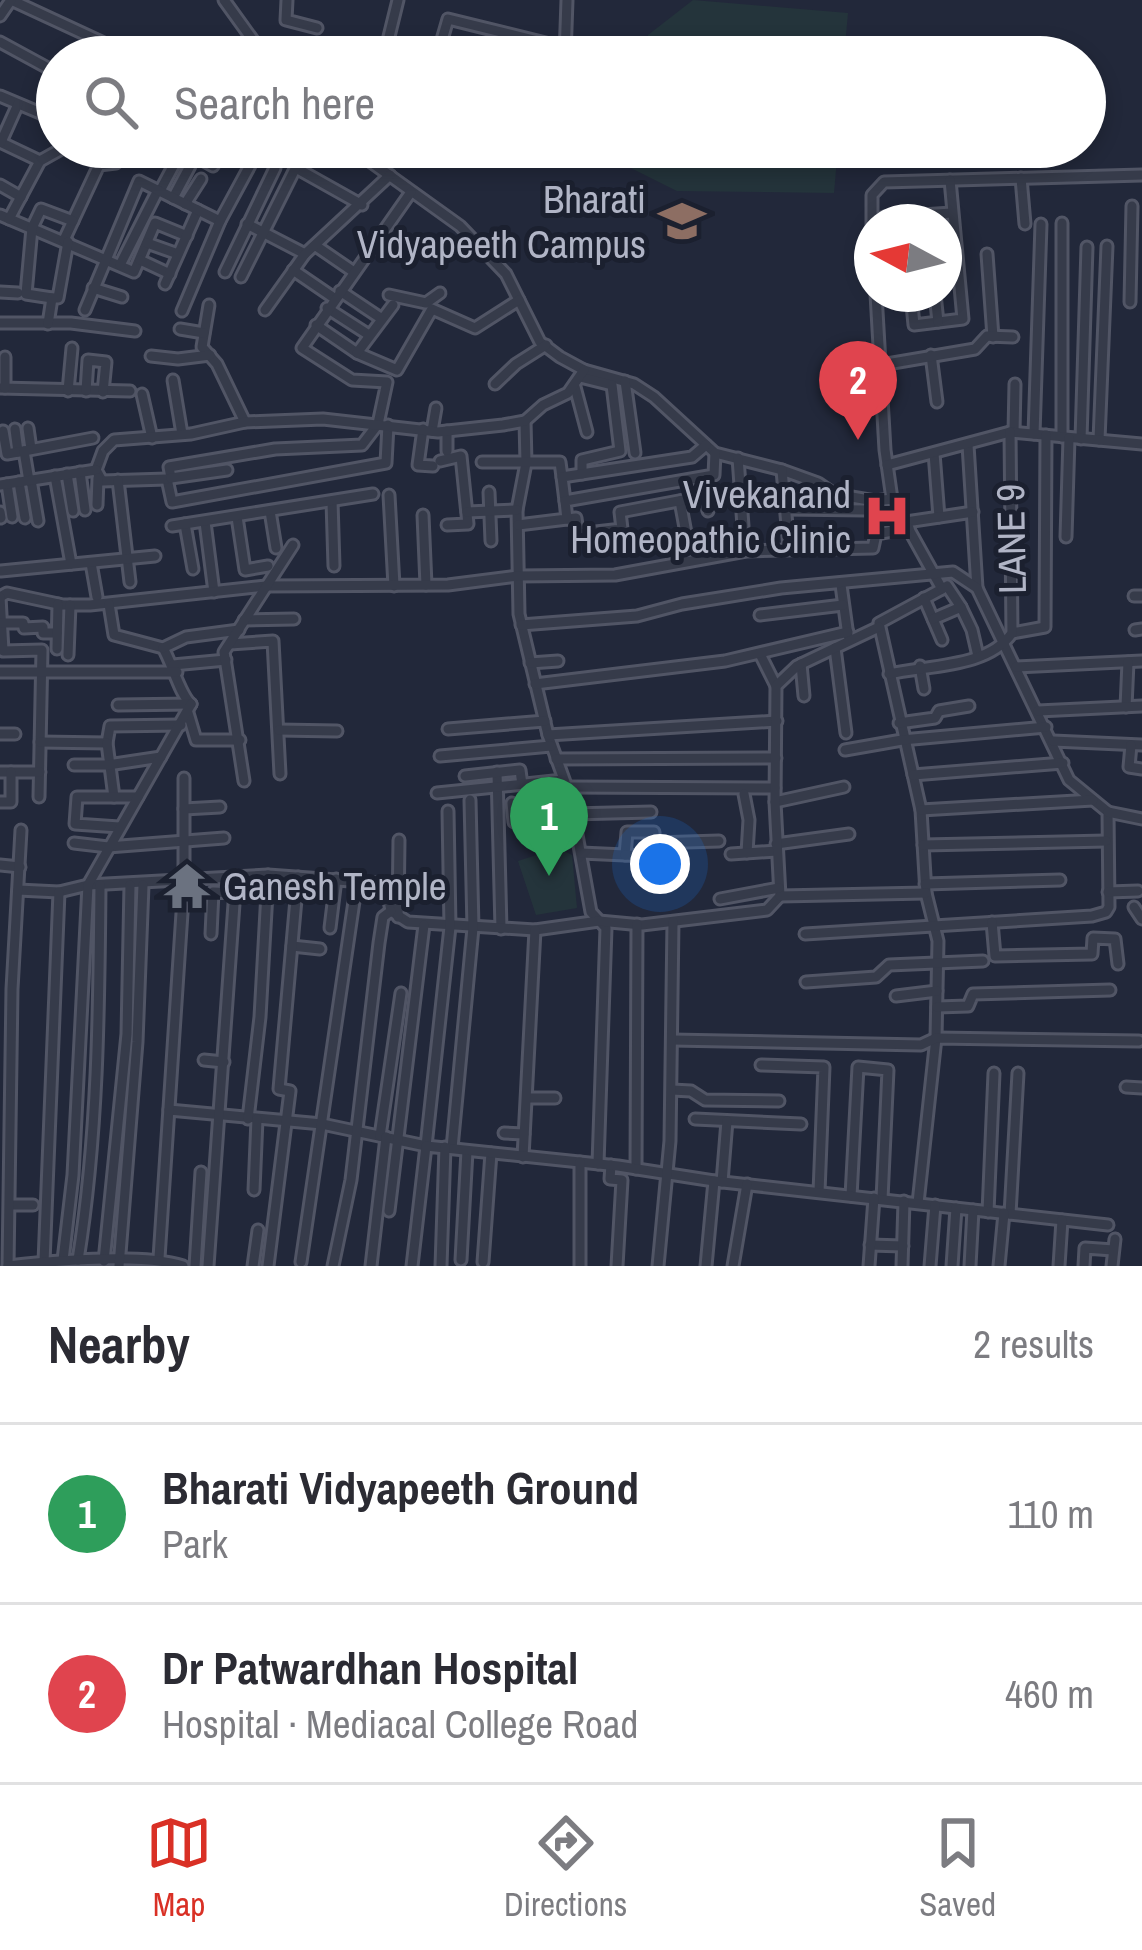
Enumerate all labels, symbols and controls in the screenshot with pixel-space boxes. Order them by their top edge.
search box [36,36,1106,168]
icon: search [78,69,144,135]
text: Search here [174,72,375,133]
place label: Bharati Vidyapeeth Campus [357,173,646,270]
school or university icon: Bharati Vidyapeeth Campus [657,196,707,246]
north arrow [854,204,962,312]
pin: 2 [819,341,897,440]
place label: Vivekanand Homeopathic Clinic [570,468,851,565]
street label: LANE 9 [984,483,1038,595]
hospital icon: Vivekanand Homeopathic Clinic [862,491,912,541]
pin: 1 [510,777,588,876]
your location [630,834,690,894]
place label: Ganesh Temple [223,860,446,912]
temple icon: Ganesh Temple [162,861,212,911]
text: Nearby [48,1310,190,1379]
text: 2 results [973,1318,1094,1370]
text: Bharati Vidyapeeth Ground [162,1457,639,1518]
text: 1 [78,1488,96,1540]
text: 110 m [1007,1488,1094,1540]
text: Park [162,1518,228,1570]
text: Dr Patwardhan Hospital [162,1637,578,1698]
text: 2 [78,1668,96,1720]
text: 460 m [1005,1668,1094,1720]
text: Hospital · Mediacal College Road [162,1698,638,1750]
tab: Map [146,1810,212,1926]
tab: Directions [504,1810,627,1926]
tab: Saved [919,1810,996,1926]

